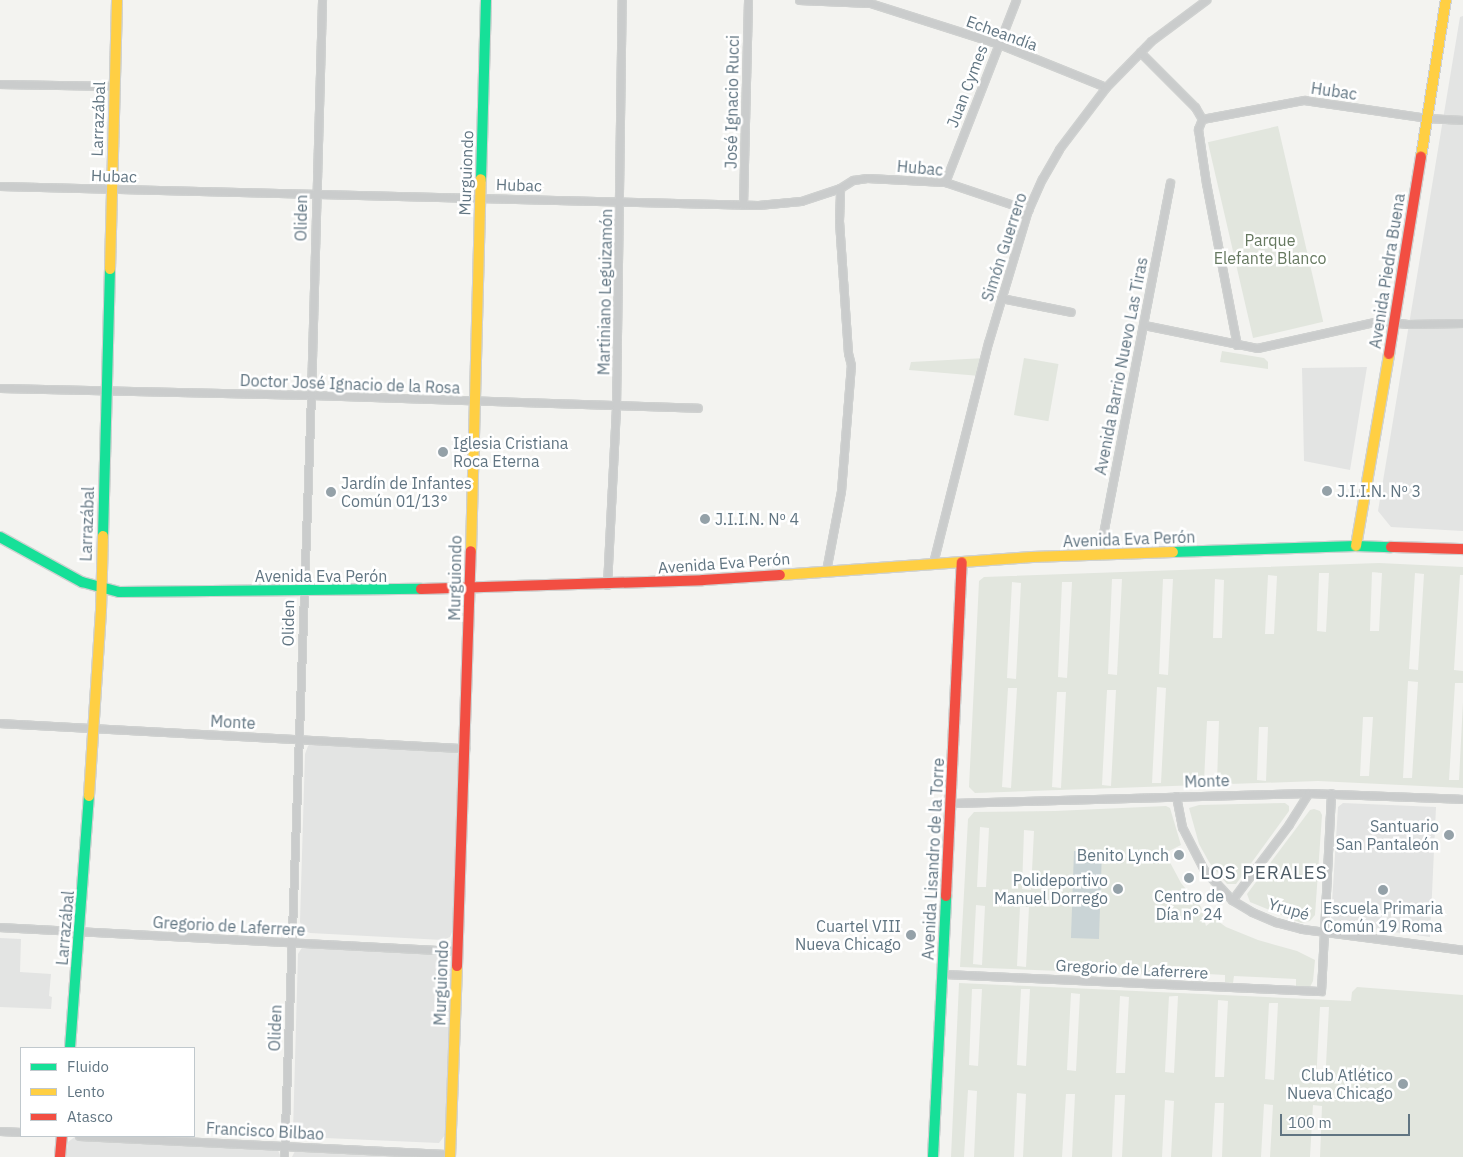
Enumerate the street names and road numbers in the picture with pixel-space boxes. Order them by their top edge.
street label: Echeandía [964,11,1040,55]
street label: José Ignacio Rucci [721,35,743,169]
street label: Juan Cymes [942,42,992,130]
street label: Hubac [1310,78,1358,104]
street label: Larrazábal [87,81,109,157]
street label: Murguiondo [455,130,477,216]
street label: Hubac [896,156,944,180]
street label: Hubac [91,166,137,186]
street label: Hubac [496,175,542,195]
street label: Simón Guerrero [977,190,1031,304]
street label: Avenida Piedra Buena [1365,192,1409,350]
street label: Oliden [291,194,311,242]
street label: Martiniano Leguizamón [594,209,616,375]
street label: Avenida Barrio Nuevo Las Tiras [1090,255,1152,477]
street label: Doctor José Ignacio de la Rosa [240,371,460,397]
street label: Larrazábal [76,486,98,562]
street label: Avenida Eva Perón [1062,527,1196,551]
street label: Murguiondo [445,535,465,621]
street label: Avenida Eva Perón [657,549,791,577]
street label: Avenida Eva Perón [255,566,387,586]
street label: Oliden [278,599,298,647]
street label: Monte [210,711,256,733]
street label: Avenida Lisandro de la Torre [918,757,948,961]
street label: Monte [1184,771,1230,791]
street label: Larrazábal [52,890,78,966]
street label: Yrupé [1266,894,1312,924]
street label: Gregorio de Laferrere [152,912,306,940]
street label: Murguiondo [430,940,452,1026]
street label: Gregorio de Laferrere [1055,955,1209,983]
street label: Oliden [265,1004,285,1052]
street label: Francisco Bilbao [205,1118,325,1144]

